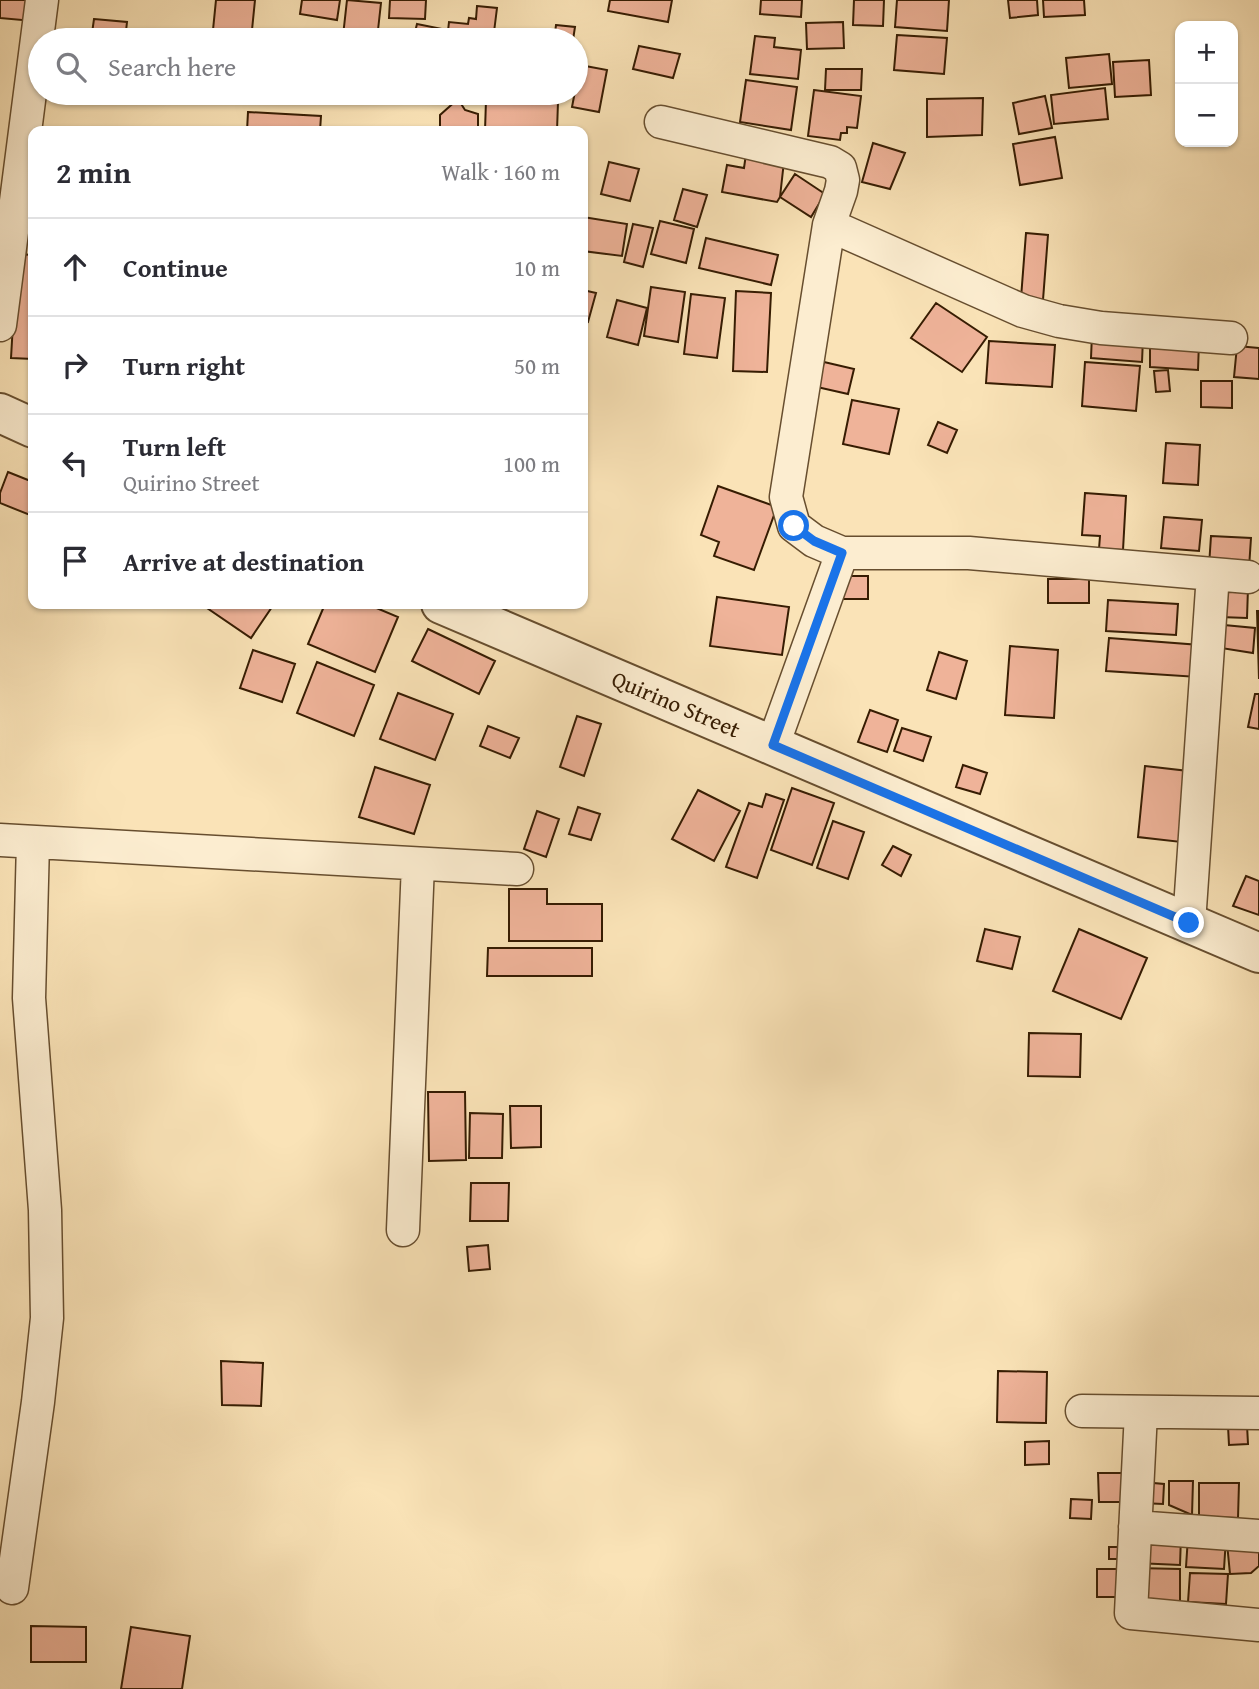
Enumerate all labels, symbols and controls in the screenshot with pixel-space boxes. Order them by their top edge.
map controls [1175,21,1238,147]
button: + [1175,21,1238,84]
search box [28,28,588,105]
text: Search here [108,47,236,86]
icon: search [52,48,90,86]
button: − [1175,84,1238,147]
text: 2 min [56,150,131,194]
text: Walk · 160 m [441,155,560,188]
icon: ahead [56,248,94,286]
text: Continue [123,248,228,287]
text: 10 m [514,251,560,284]
icon: right [56,346,94,384]
text: Turn right [123,346,245,385]
text: 50 m [514,349,560,382]
text: Turn left [123,427,226,466]
icon: left [56,444,94,482]
text: 100 m [503,447,560,480]
text: Quirino Street [123,466,260,499]
route start [778,510,809,541]
icon: arrive [56,542,94,580]
text: Arrive at destination [123,542,364,581]
street label: Quirino Street [607,662,746,745]
route end [1173,907,1204,938]

